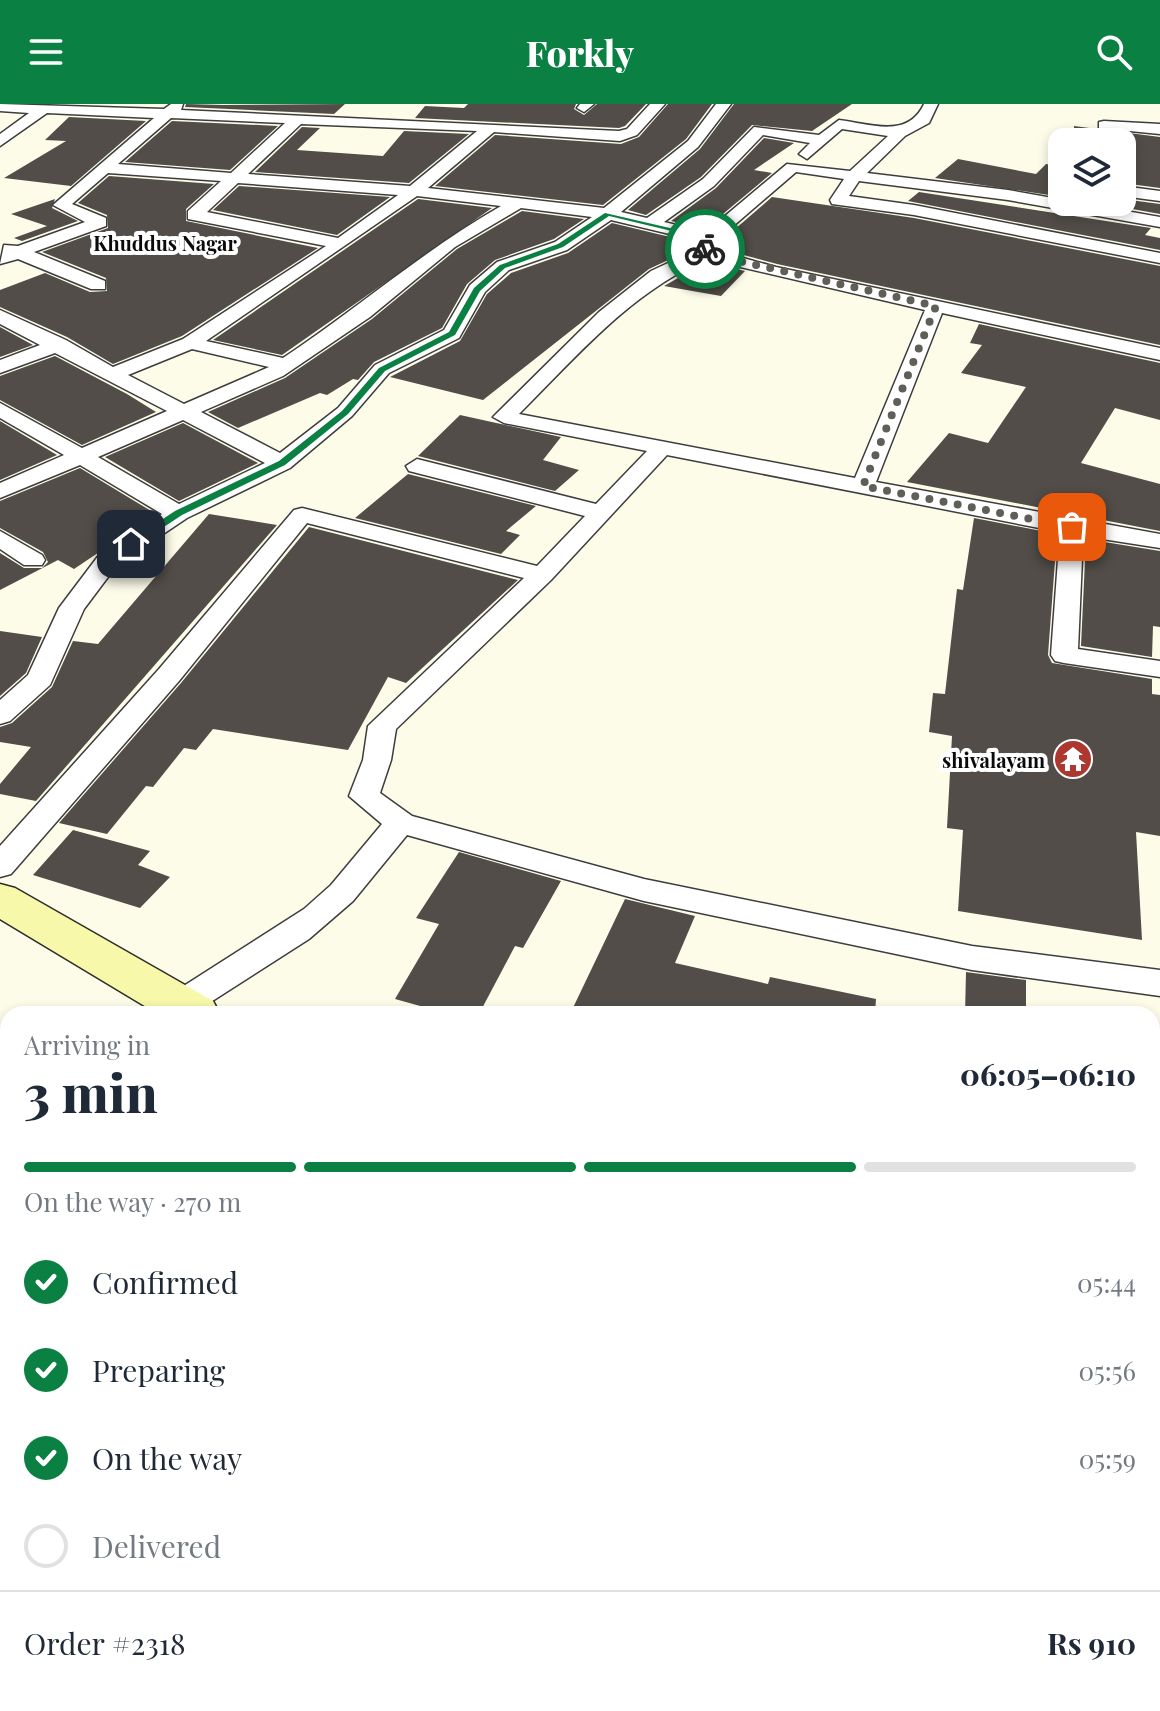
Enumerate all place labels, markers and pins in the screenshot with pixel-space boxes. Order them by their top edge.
pin [1038,493,1106,561]
pin [97,510,165,578]
temple icon: shivalayam [1052,738,1094,780]
place label: shivalayam [942,746,1045,773]

